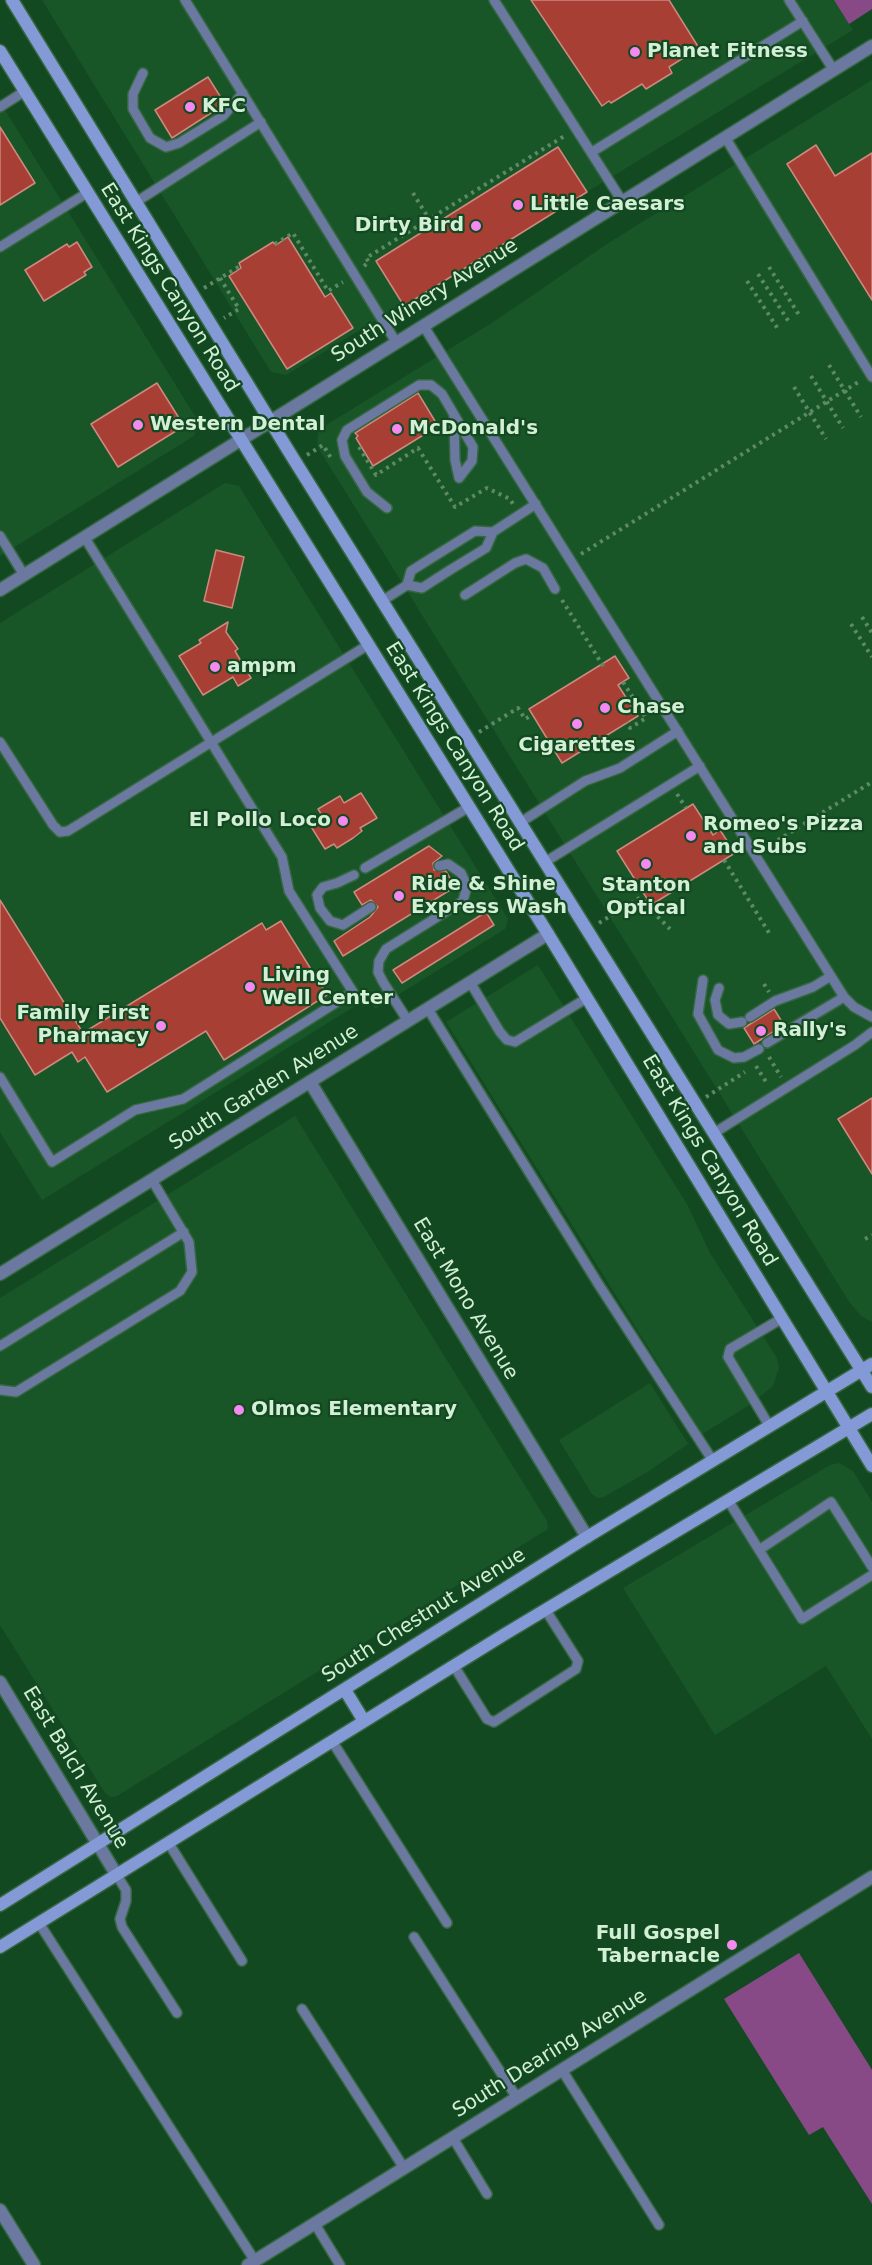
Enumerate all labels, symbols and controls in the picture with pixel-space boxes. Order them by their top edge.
place label: Planet Fitness [647,40,808,64]
marker: Planet Fitness [628,45,642,59]
place label: KFC [202,95,246,119]
marker: KFC [183,100,197,114]
street label: East Kings Canyon Road [95,179,243,397]
place label: Little Caesars [530,193,685,217]
marker: Little Caesars [511,198,525,212]
place label: Dirty Bird [355,214,464,238]
marker: Dirty Bird [469,219,483,233]
street label: South Winery Avenue [327,234,523,368]
place label: Western Dental [150,413,325,437]
place label: McDonald's [409,417,538,441]
marker: Western Dental [131,418,145,432]
marker: McDonald's [390,422,404,436]
street label: East Kings Canyon Road [380,638,528,856]
place label: ampm [227,655,296,679]
marker: ampm [208,660,222,674]
place label: Chase [617,696,685,720]
marker: Chase [598,701,612,715]
marker: Cigarettes [570,717,584,731]
place label: Cigarettes [518,734,636,758]
place label: El Pollo Loco [189,809,331,833]
place label: Romeo's Pizza and Subs [703,813,864,860]
marker: El Pollo Loco [336,814,350,828]
marker: Romeo's Pizza and Subs [684,829,698,843]
marker: Stanton Optical [639,857,653,871]
place label: Ride & Shine Express Wash [411,873,567,920]
place label: Stanton Optical [601,874,691,921]
marker: Ride & Shine Express Wash [392,889,406,903]
place label: Living Well Center [262,964,393,1011]
marker: Living Well Center [243,980,257,994]
place label: Family First Pharmacy [17,1002,149,1049]
marker: Family First Pharmacy [154,1019,168,1033]
place label: Rally's [773,1019,847,1043]
street label: South Garden Avenue [165,1020,363,1156]
marker: Rally's [754,1024,768,1038]
street label: East Kings Canyon Road [636,1051,782,1271]
street label: East Mono Avenue [407,1214,523,1384]
place label: Olmos Elementary [251,1398,457,1422]
marker: Olmos Elementary [232,1403,246,1417]
street label: South Chestnut Avenue [318,1543,530,1689]
street label: East Balch Avenue [17,1682,133,1854]
place label: Full Gospel Tabernacle [596,1922,720,1969]
marker: Full Gospel Tabernacle [725,1938,739,1952]
street label: South Dearing Avenue [449,1984,651,2124]

